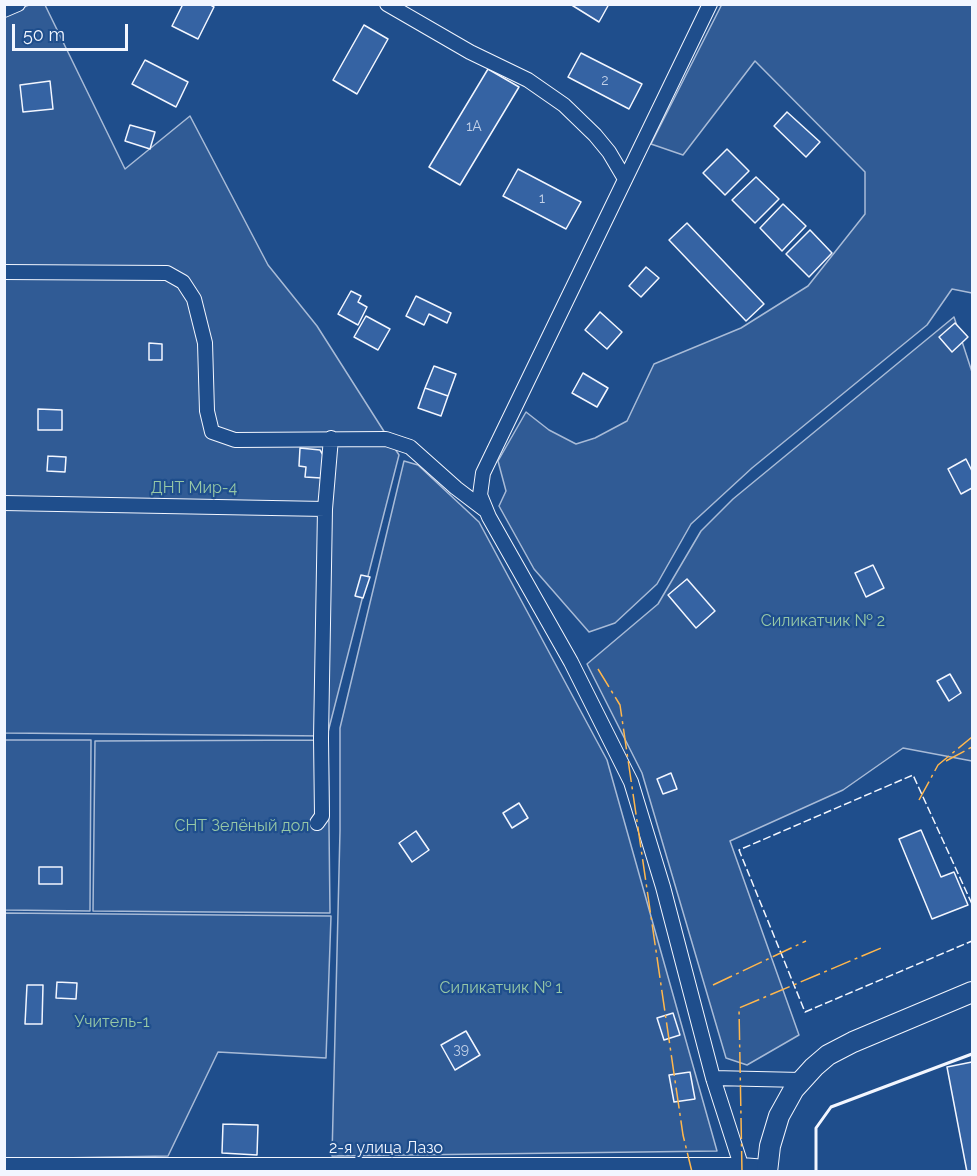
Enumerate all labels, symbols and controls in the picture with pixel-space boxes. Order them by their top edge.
scale bar [15,12,130,50]
text: 50 m [23,24,65,45]
house number: 2 [601,73,609,89]
house number: 1А [466,119,482,135]
house number: 1 [539,191,545,207]
park label: ДНТ Мир-4 [151,478,237,498]
park label: Силикатчик № 2 [761,611,885,631]
park label: СНТ Зелёный дол [175,816,309,836]
park label: Силикатчик № 1 [440,978,562,998]
park label: Учитель-1 [74,1012,150,1032]
house number: 39 [453,1042,469,1058]
street label: 2-я улица Лазо [329,1138,443,1158]

